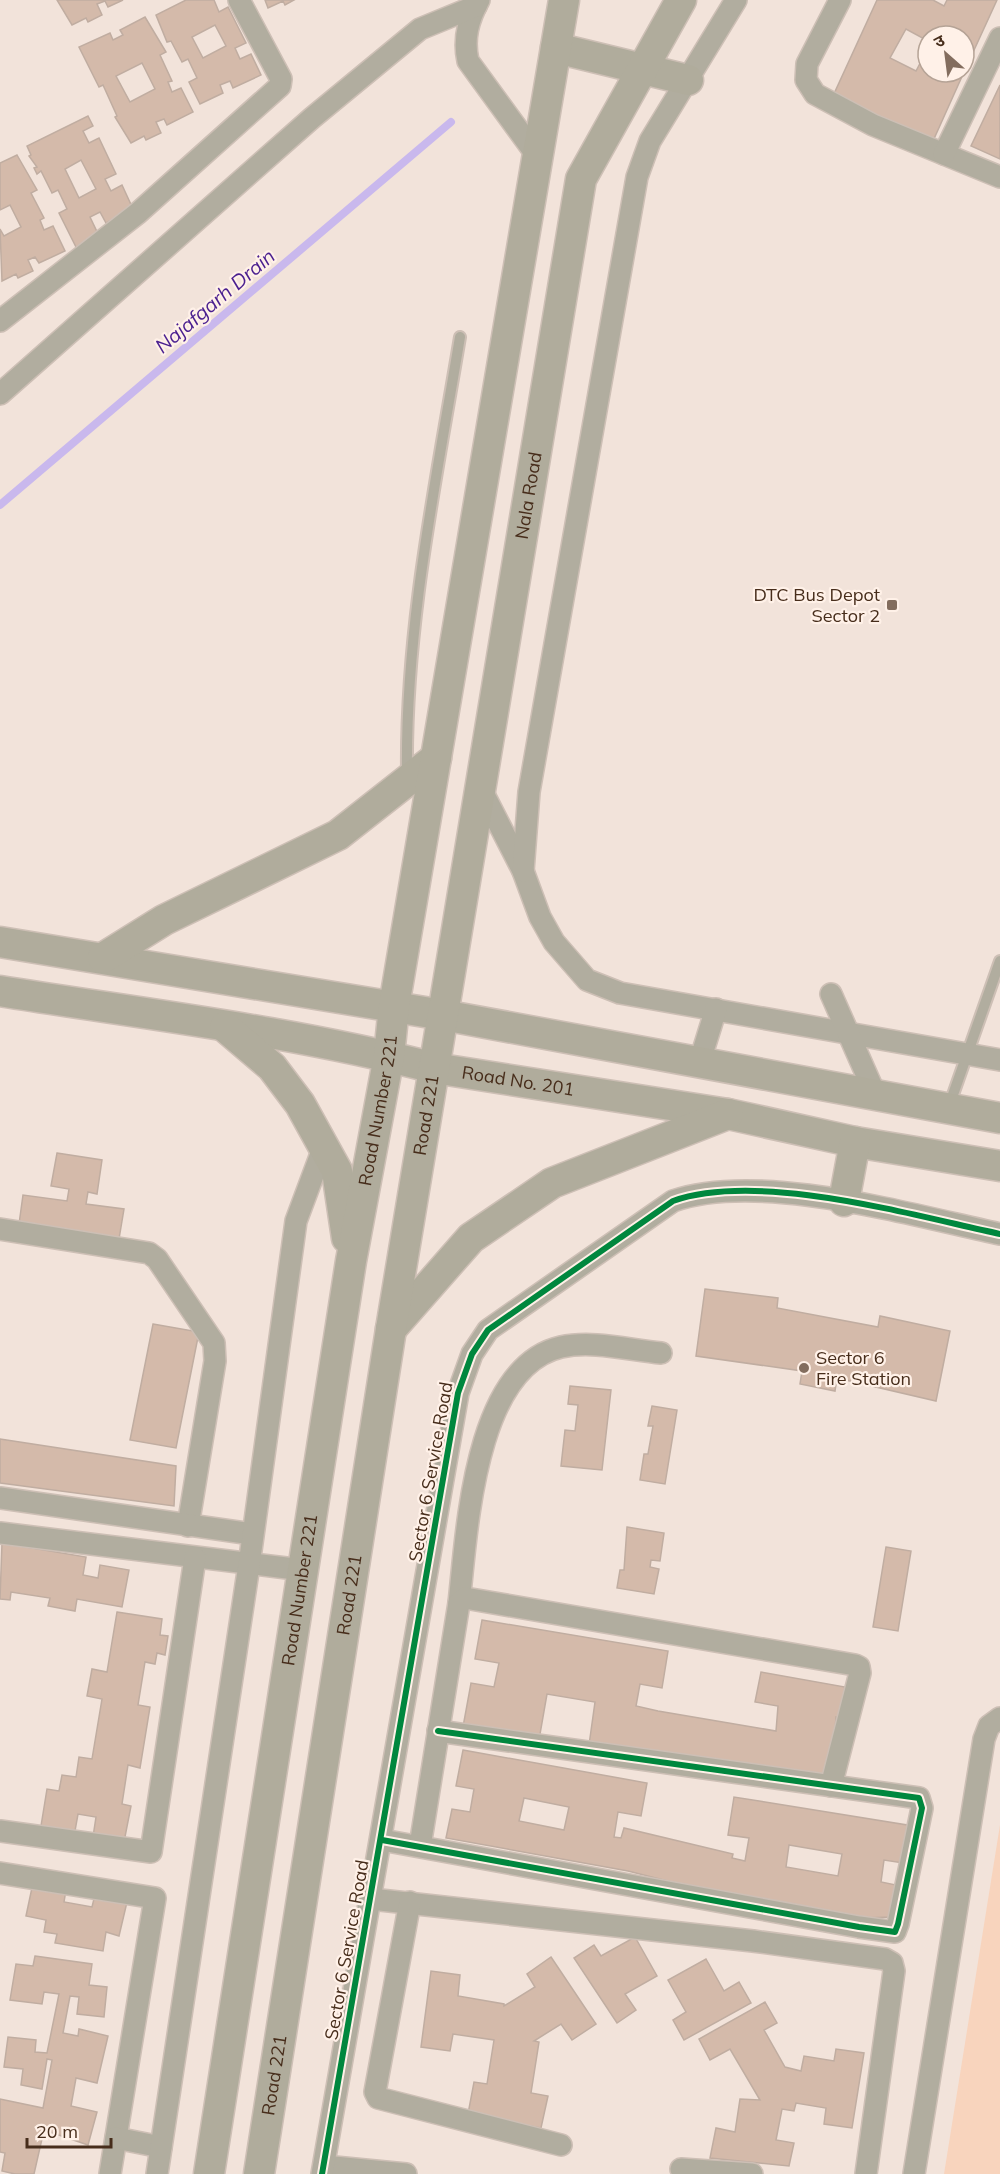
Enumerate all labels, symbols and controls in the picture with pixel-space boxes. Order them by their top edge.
north arrow [916,24,976,84]
text: उ [930,29,948,52]
water label: Najafgarh Drain [150,243,280,358]
street label: Nala Road [510,450,547,541]
place label: DTC Bus Depot Sector 2 [753,583,880,627]
marker: DTC Bus Depot Sector 2 [885,598,899,612]
street label: Road Number 221 [353,1034,402,1188]
street label: Road No. 201 [460,1061,576,1101]
street label: Road 221 [408,1073,444,1157]
place label: Sector 6 Fire Station [816,1346,911,1390]
marker: Sector 6 Fire Station [797,1361,811,1375]
street label: Sector 6 Service Road [403,1380,458,1564]
street label: Road Number 221 [276,1513,322,1667]
street label: Road 221 [331,1553,367,1637]
street label: Sector 6 Service Road [319,1858,374,2042]
street label: Road 221 [256,2033,292,2117]
scale bar [27,2111,111,2149]
text: 20 m [36,2120,78,2143]

